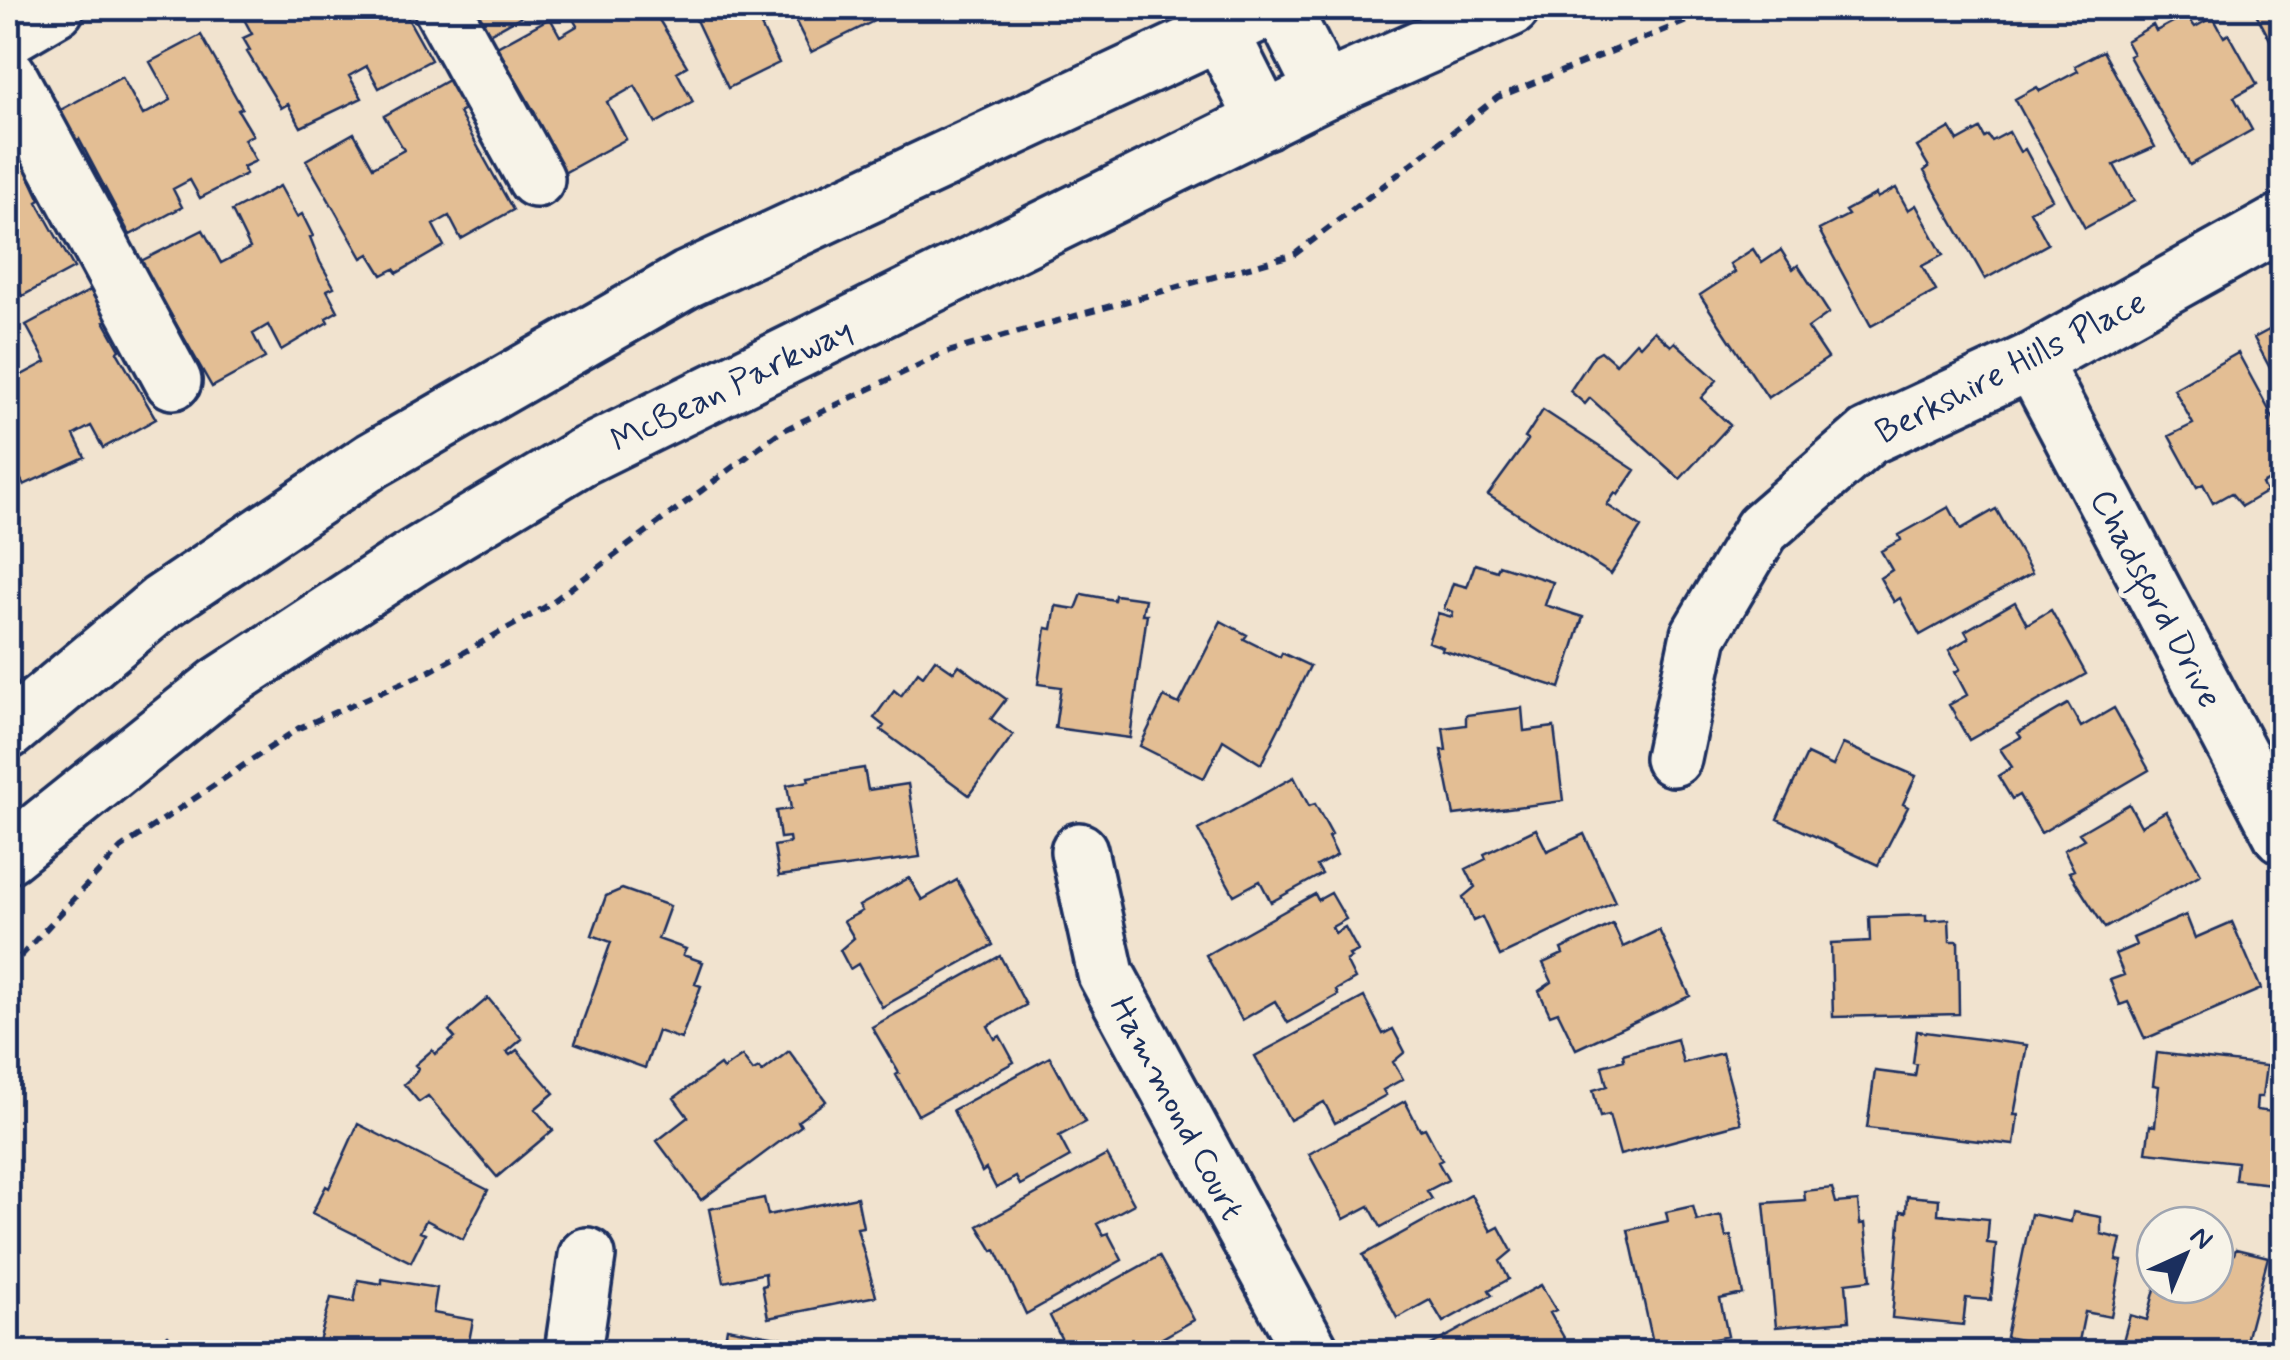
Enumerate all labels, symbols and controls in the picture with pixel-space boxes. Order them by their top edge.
street label: Berkshire Hills Place [1868,280,2154,456]
street label: McBean Parkway [603,307,861,464]
street label: Chadsford Drive [2076,481,2232,718]
street label: Hammond Court [1098,989,1255,1229]
north arrow [2135,1205,2235,1305]
text: N [2181,1219,2220,1259]

